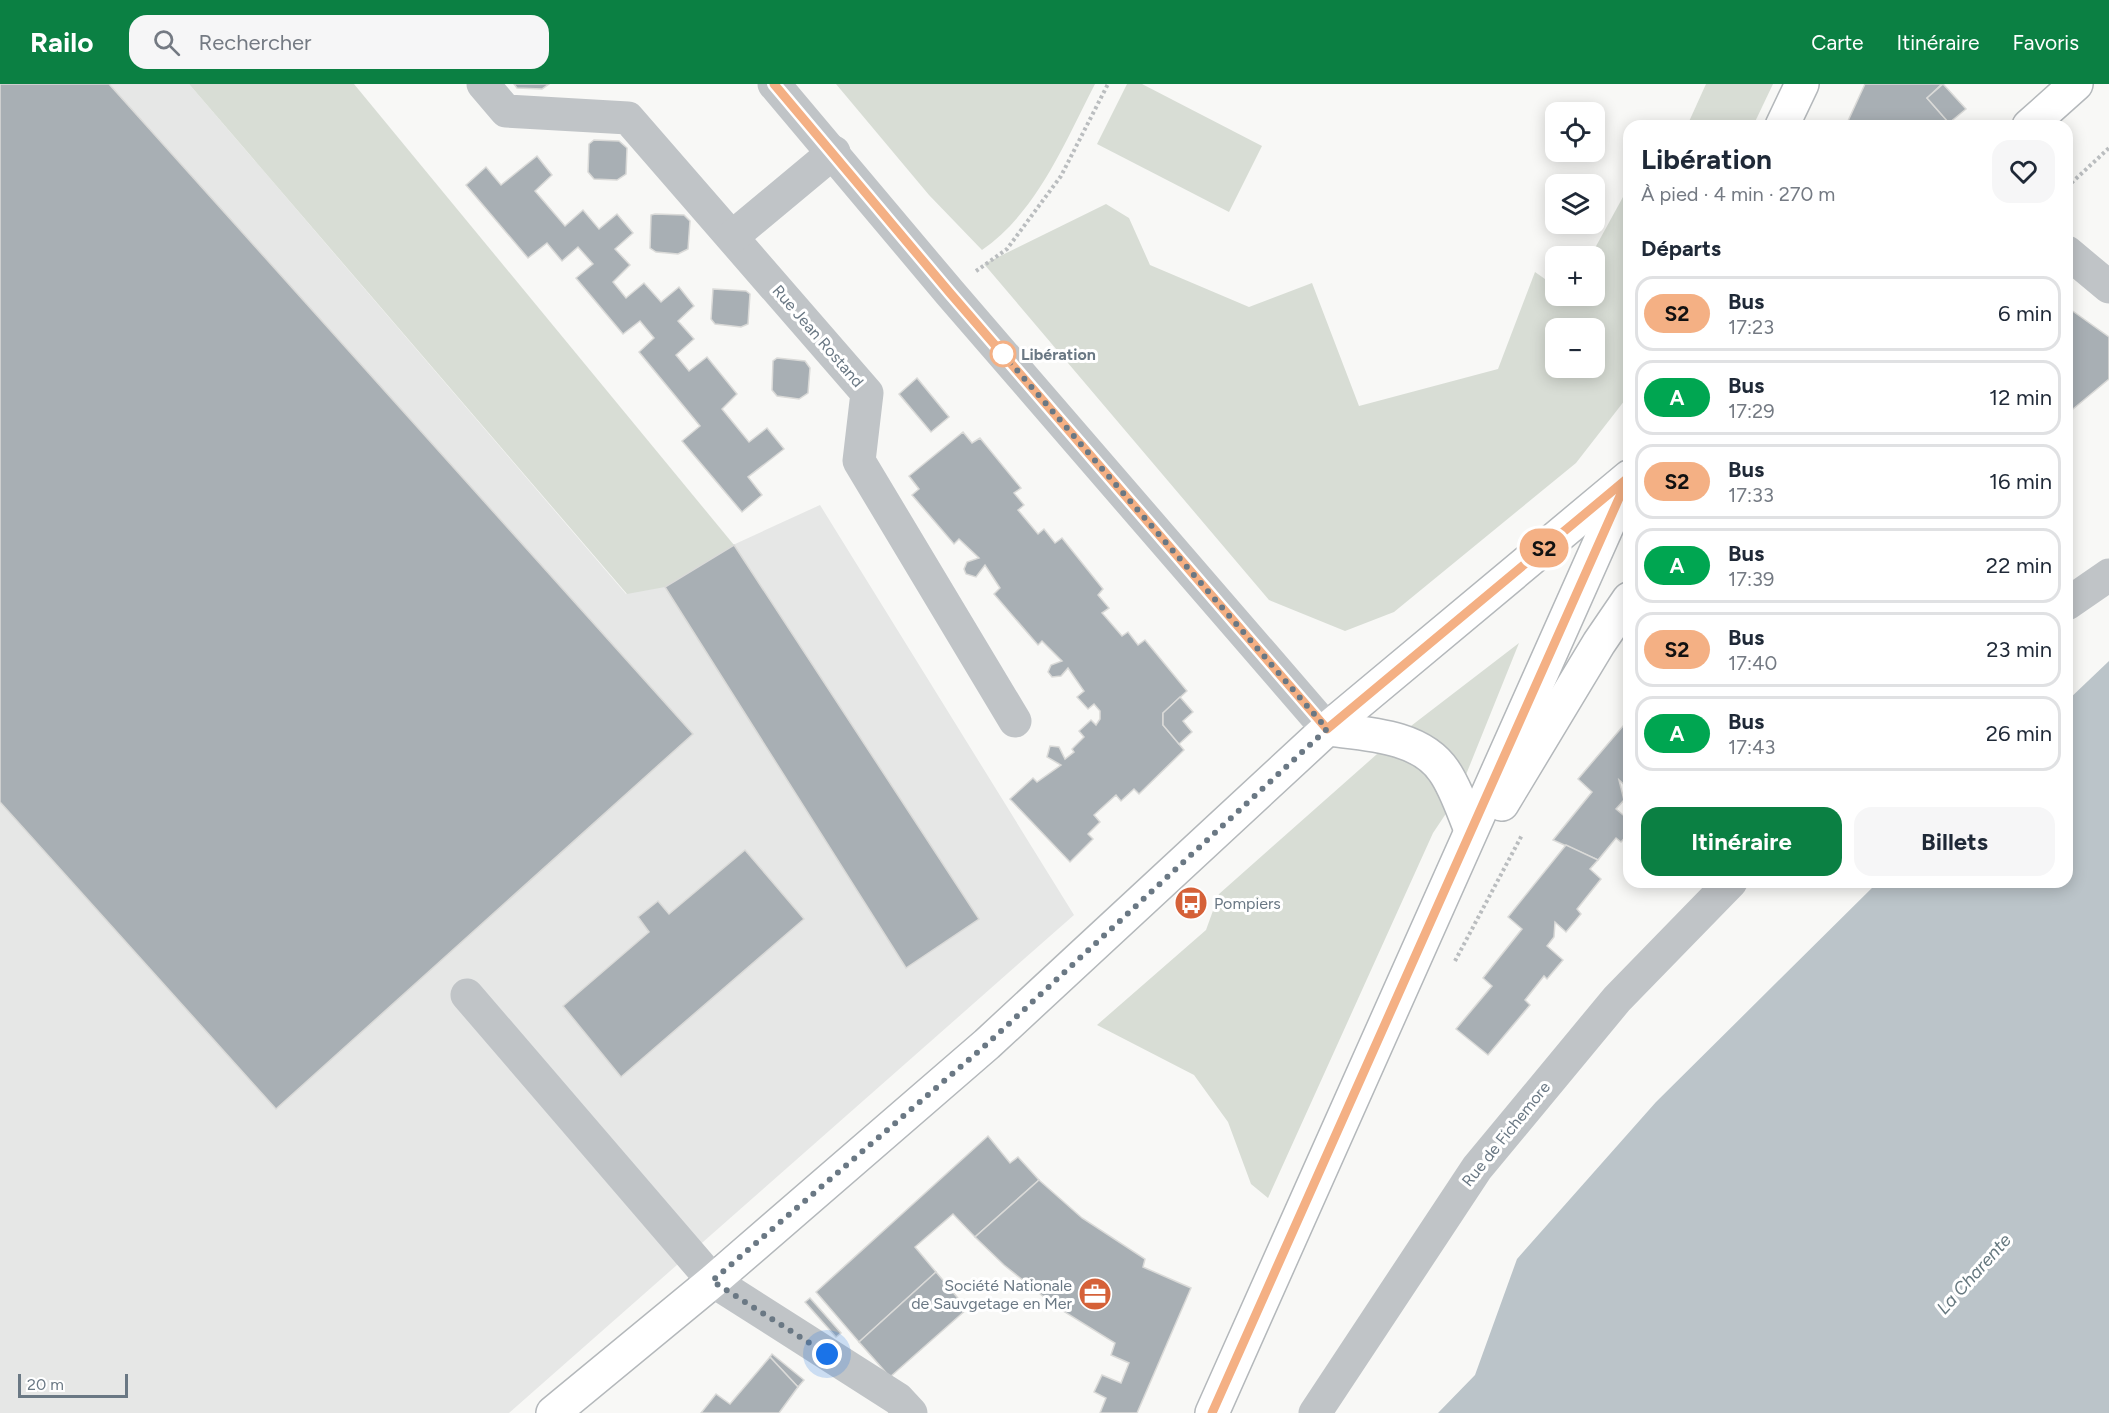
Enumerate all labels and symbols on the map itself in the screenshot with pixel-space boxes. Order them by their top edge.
street label: Rue Jean Rostand [769,281,867,391]
marker: Libération [990,341,1016,367]
place label: Libération [1021,345,1096,364]
line badge: S2 [1517,528,1571,568]
bus stop icon: Pompiers [1173,885,1209,921]
place label: Pompiers [1214,894,1281,913]
street label: Rue de Fichemore [1458,1078,1554,1190]
water label: La Charente [1932,1229,2016,1319]
place label: Société Nationale de Sauvgetage en Mer [911,1276,1073,1313]
office icon: Société Nationale de Sauvgetage en Mer [1077,1276,1113,1312]
your location [812,1339,842,1369]
scale bar [18,1371,128,1398]

